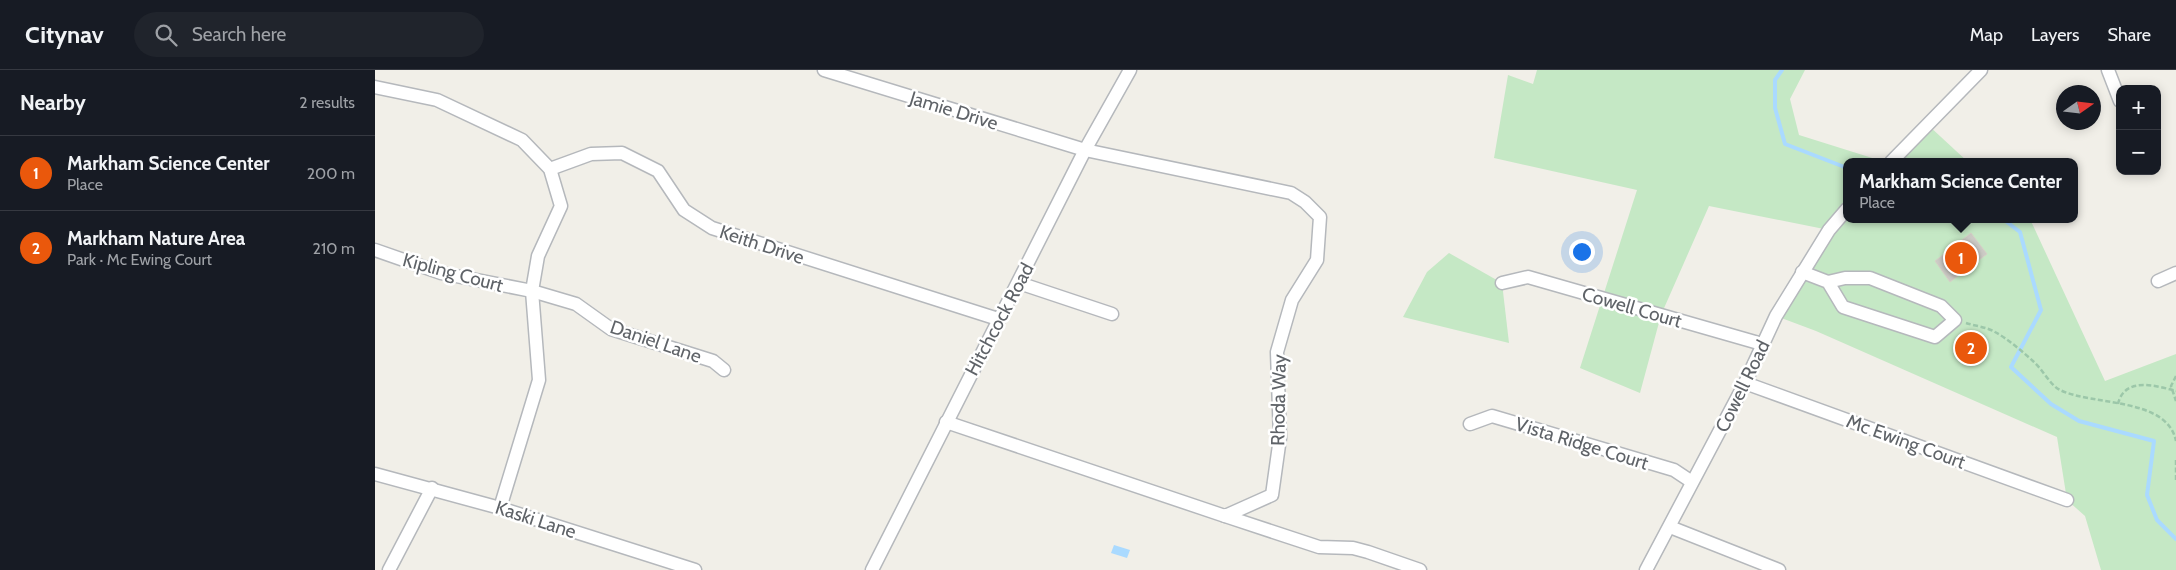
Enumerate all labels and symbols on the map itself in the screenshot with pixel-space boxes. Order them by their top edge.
north arrow [2056,85,2101,130]
street label: Jamie Drive [906,86,1001,135]
street label: Keith Drive [717,220,807,269]
your location [1569,239,1595,265]
pin: 1 [1945,239,1977,277]
street label: Kipling Court [400,248,506,297]
street label: Hitchcock Road [960,259,1039,379]
street label: Cowell Court [1579,282,1685,333]
street label: Daniel Lane [607,315,705,368]
pin: 2 [1955,329,1987,367]
street label: Cowell Road [1710,336,1775,436]
street label: Rhoda Way [1266,354,1291,446]
street label: Mc Ewing Court [1843,409,1969,474]
street label: Vista Ridge Court [1513,412,1652,475]
street label: Kaski Lane [493,496,579,543]

